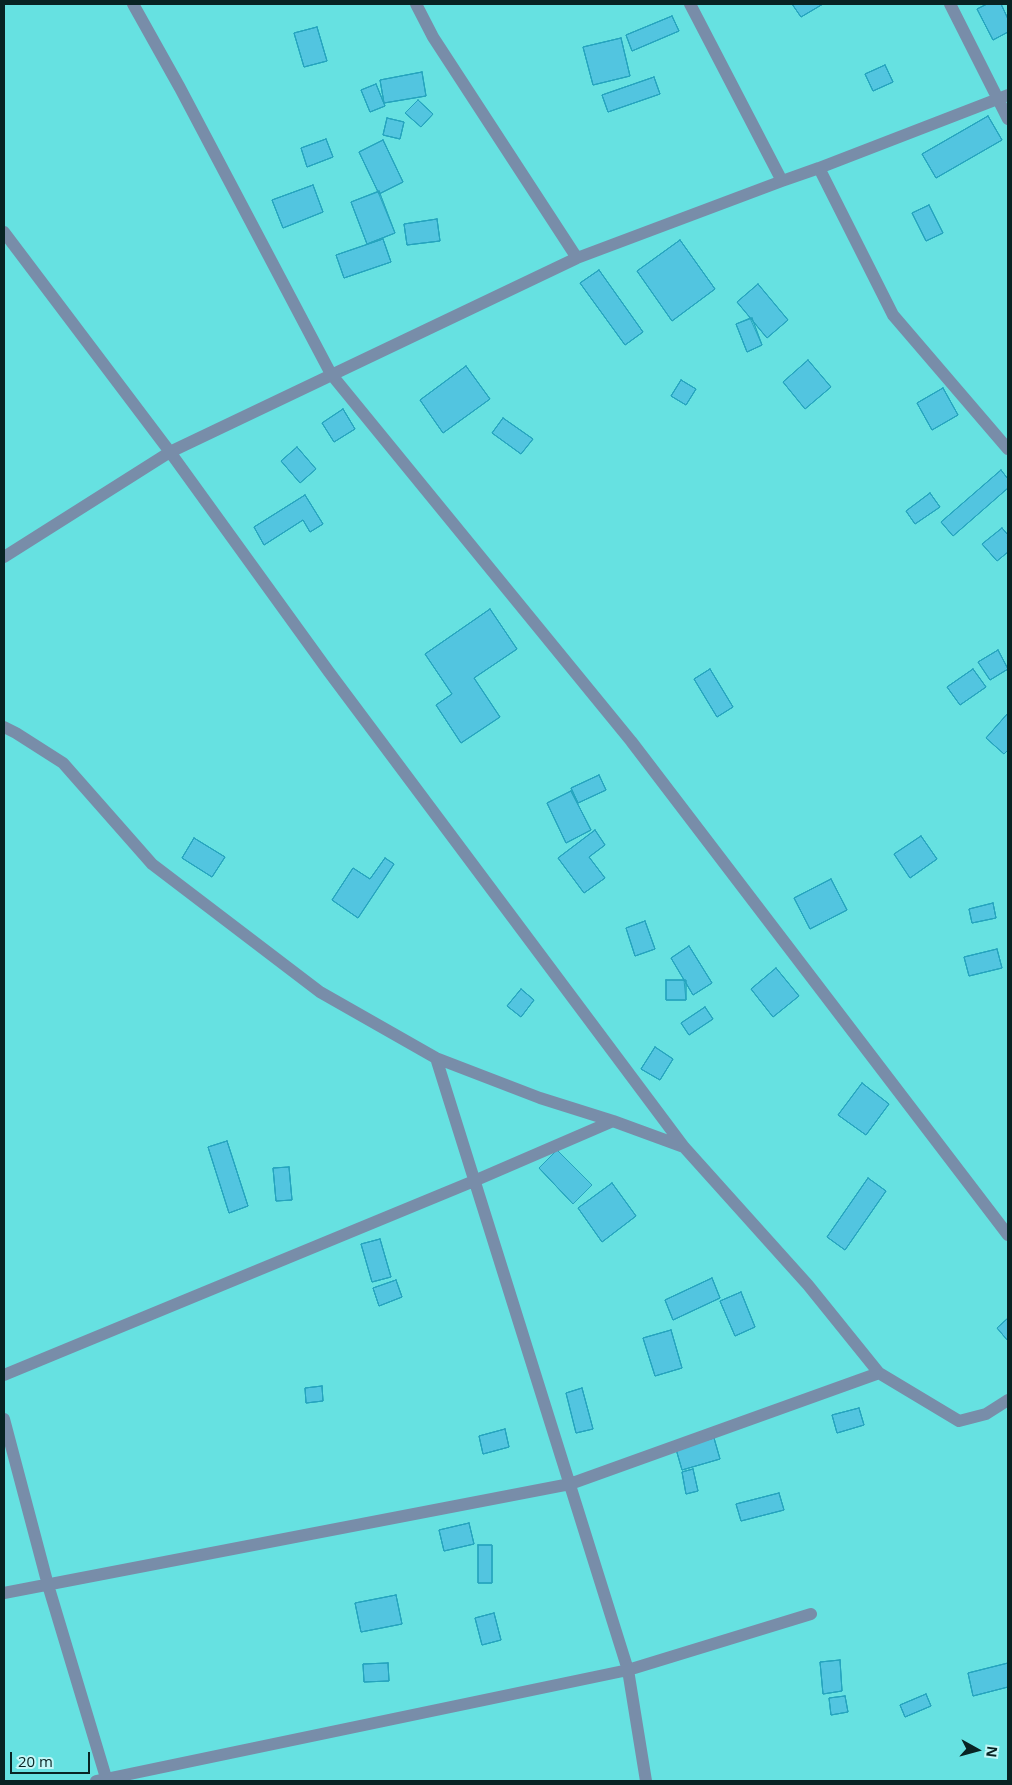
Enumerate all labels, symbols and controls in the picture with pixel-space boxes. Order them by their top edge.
north arrow [952,1725,1002,1775]
scale bar [12,1742,92,1774]
text: N [982,1745,1003,1759]
text: 20 m [18,1751,53,1771]

